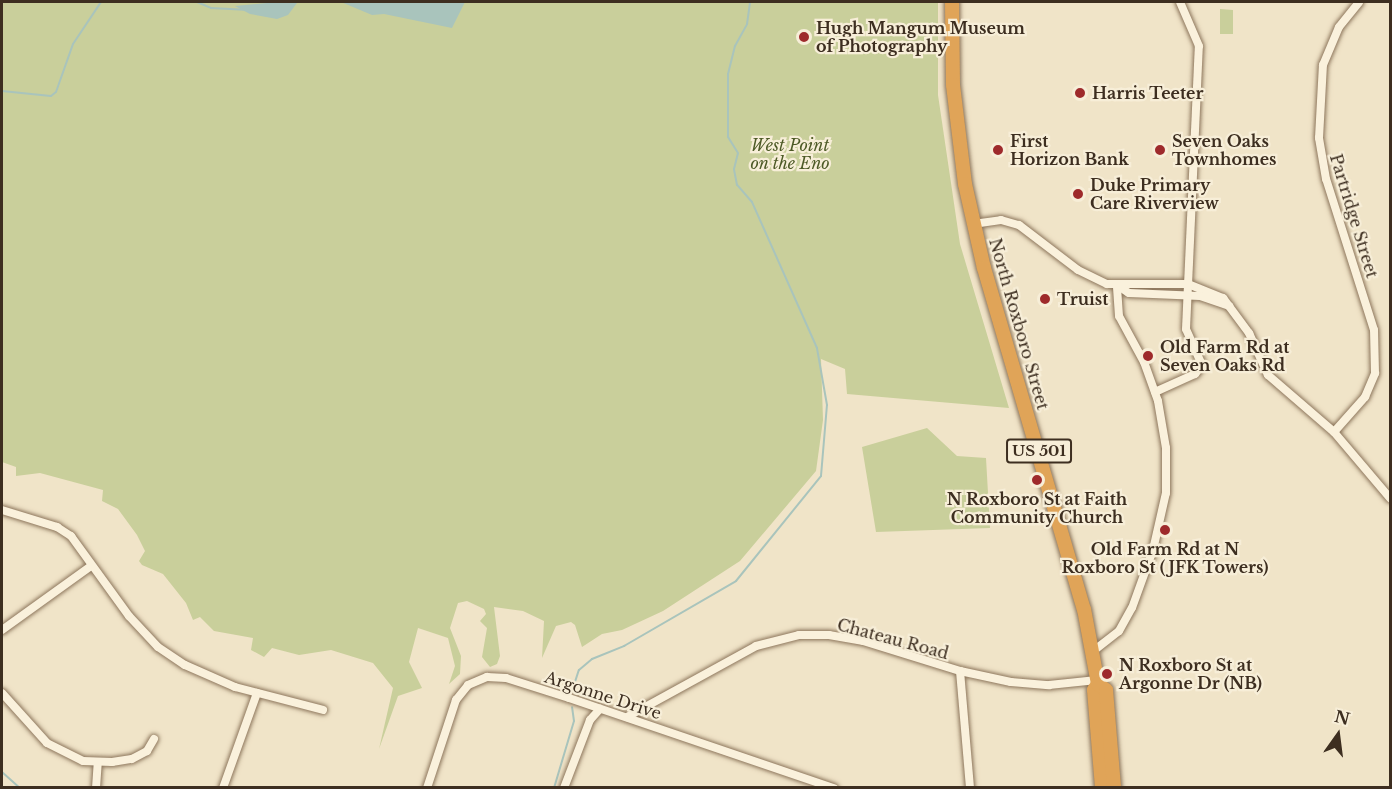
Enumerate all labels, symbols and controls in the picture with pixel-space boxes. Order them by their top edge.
place label: Hugh Mangum Museum of Photography [816,18,1025,56]
marker: Hugh Mangum Museum of Photography [797,30,811,44]
place label: Harris Teeter [1092,83,1204,103]
marker: Harris Teeter [1073,86,1087,100]
place label: First Horizon Bank [1010,131,1129,169]
place label: Seven Oaks Townhomes [1172,131,1277,169]
park label: West Point on the Eno [750,135,830,173]
marker: First Horizon Bank [991,143,1005,157]
marker: Seven Oaks Townhomes [1153,143,1167,157]
street label: Partridge Street [1326,152,1382,280]
place label: Duke Primary Care Riverview [1090,175,1219,213]
marker: Duke Primary Care Riverview [1071,187,1085,201]
street label: North Roxboro Street [985,236,1053,412]
place label: Truist [1057,289,1108,309]
marker: Truist [1038,292,1052,306]
place label: Old Farm Rd at Seven Oaks Rd [1160,337,1289,375]
marker: Old Farm Rd at Seven Oaks Rd [1141,349,1155,363]
road number: US 501 [1006,439,1072,463]
marker: N Roxboro St at Faith Community Church [1030,473,1044,487]
place label: N Roxboro St at Faith Community Church [947,489,1127,527]
marker: Old Farm Rd at N Roxboro St (JFK Towers) [1158,523,1172,537]
place label: Old Farm Rd at N Roxboro St (JFK Towers) [1061,539,1269,577]
street label: Chateau Road [835,615,951,663]
place label: N Roxboro St at Argonne Dr (NB) [1119,655,1262,693]
street label: Argonne Drive [542,667,664,723]
marker: N Roxboro St at Argonne Dr (NB) [1100,667,1114,681]
north arrow [1308,705,1368,765]
text: N [1333,706,1352,729]

